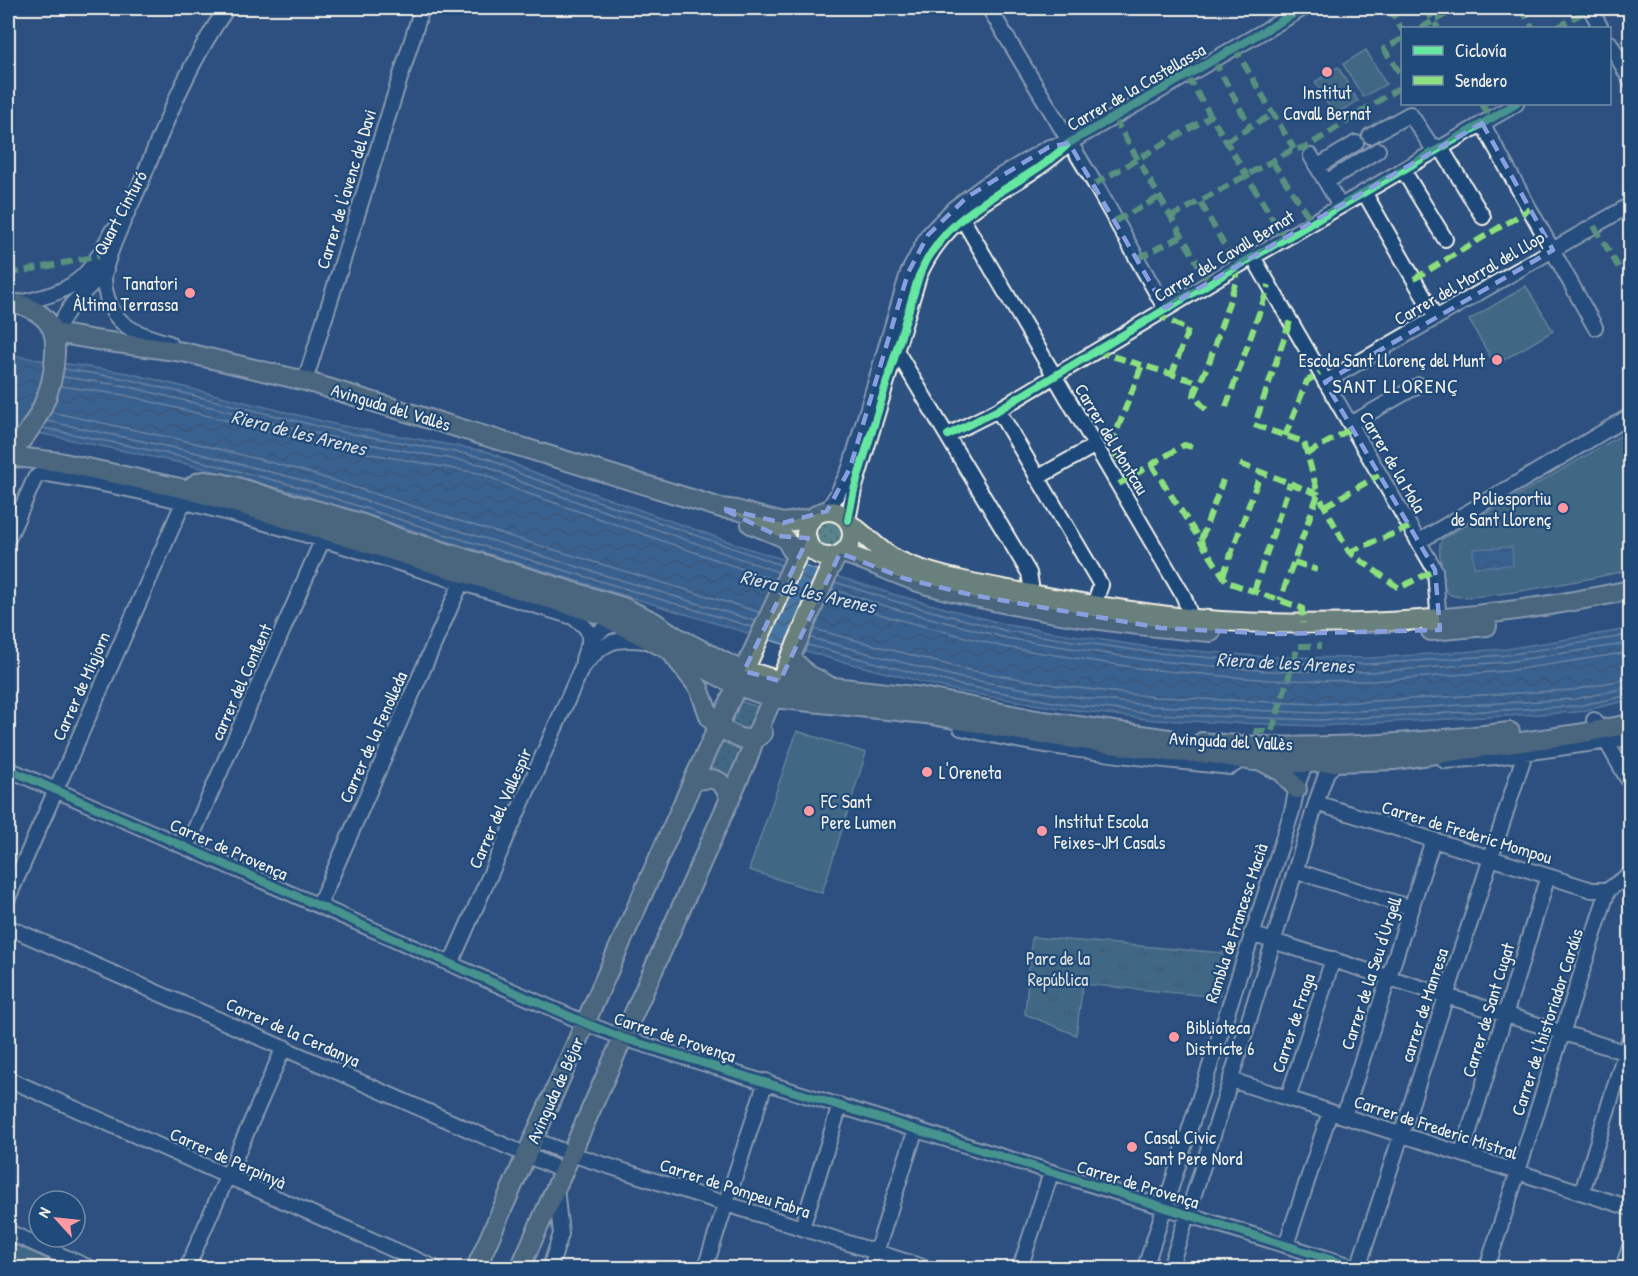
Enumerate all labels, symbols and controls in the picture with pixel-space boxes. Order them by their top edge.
legend [1401,27,1611,105]
street label: Carrer de la Castellassa [1062,37,1210,137]
text: Ciclovía [1455,38,1506,63]
marker: Institut Cavall Bernat [1320,65,1334,79]
text: Sendero [1455,68,1507,93]
place label: Institut Cavall Bernat [1283,80,1372,126]
street label: Carrer de l'avenc del Davi [310,106,382,272]
street label: Quart Cinturó [87,166,153,260]
street label: Carrer del Cavall Bernat [1149,204,1300,308]
street label: Carrer del Morral del Llop [1389,225,1549,331]
place label: Tanatori Àltima Terrassa [73,271,178,317]
marker: Tanatori Àltima Terrassa [183,286,197,300]
place label: Escola Sant Llorenç del Munt [1299,348,1486,373]
marker: Escola Sant Llorenç del Munt [1490,353,1504,367]
district label: SANT LLORENÇ [1332,372,1460,399]
street label: Avinguda del Vallès [328,377,454,437]
street label: Carrer del Montcau [1069,379,1155,499]
water label: Riera de les Arenes [229,402,371,462]
street label: Carrer de la Mola [1354,407,1432,517]
place label: Poliesportiu de Sant Llorenç [1451,486,1551,532]
marker: Poliesportiu de Sant Llorenç [1556,501,1570,515]
water label: Riera de les Arenes [738,562,880,620]
street label: carrer del Conflent [204,619,278,744]
street label: Carrer de Migjorn [46,628,116,744]
water label: Riera de les Arenes [1216,645,1357,679]
street label: Carrer de la Fenolleda [333,667,413,807]
street label: Avinguda del Vallès [1169,725,1293,757]
street label: Carrer del Vallespir [462,744,538,872]
place label: L'Oreneta [939,760,1001,785]
marker: L'Oreneta [920,765,934,779]
place label: FC Sant Pere Lumen [820,789,897,835]
street label: Carrer de Frederic Mompou [1379,794,1555,870]
marker: FC Sant Pere Lumen [802,804,816,818]
place label: Institut Escola Feixes-JM Casals [1053,809,1166,855]
street label: Carrer de Provença [166,812,292,886]
marker: Institut Escola Feixes-JM Casals [1035,824,1049,838]
street label: Rambla de Francesc Macià [1198,840,1274,1006]
street label: Carrer de la Seu d'Urgell [1334,893,1408,1053]
street label: Carrer de l'historiador Cardús [1505,925,1589,1119]
street label: Carrer de Sant Cugat [1456,939,1521,1080]
street label: carrer de Manresa [1394,945,1454,1065]
park label: Parc de la República [1026,946,1090,992]
street label: Carrer de Fraga [1265,970,1321,1076]
street label: Carrer de la Cerdanya [222,991,364,1073]
street label: Carrer de Provença [611,1006,739,1068]
place label: Biblioteca Districte 6 [1186,1015,1254,1061]
marker: Biblioteca Districte 6 [1167,1030,1181,1044]
street label: Avinguda de Béjar [520,1033,590,1147]
street label: Carrer de Frederic Mistral [1351,1089,1521,1165]
street label: Carrer de Perpinyà [166,1121,290,1195]
place label: Casal Civic Sant Pere Nord [1144,1125,1243,1171]
marker: Casal Civic Sant Pere Nord [1125,1140,1139,1154]
street label: Carrer de Pompeu Fabra [657,1152,813,1224]
street label: Carrer de Provença [1074,1154,1202,1214]
north arrow [27,1189,87,1249]
text: N [32,1203,56,1221]

